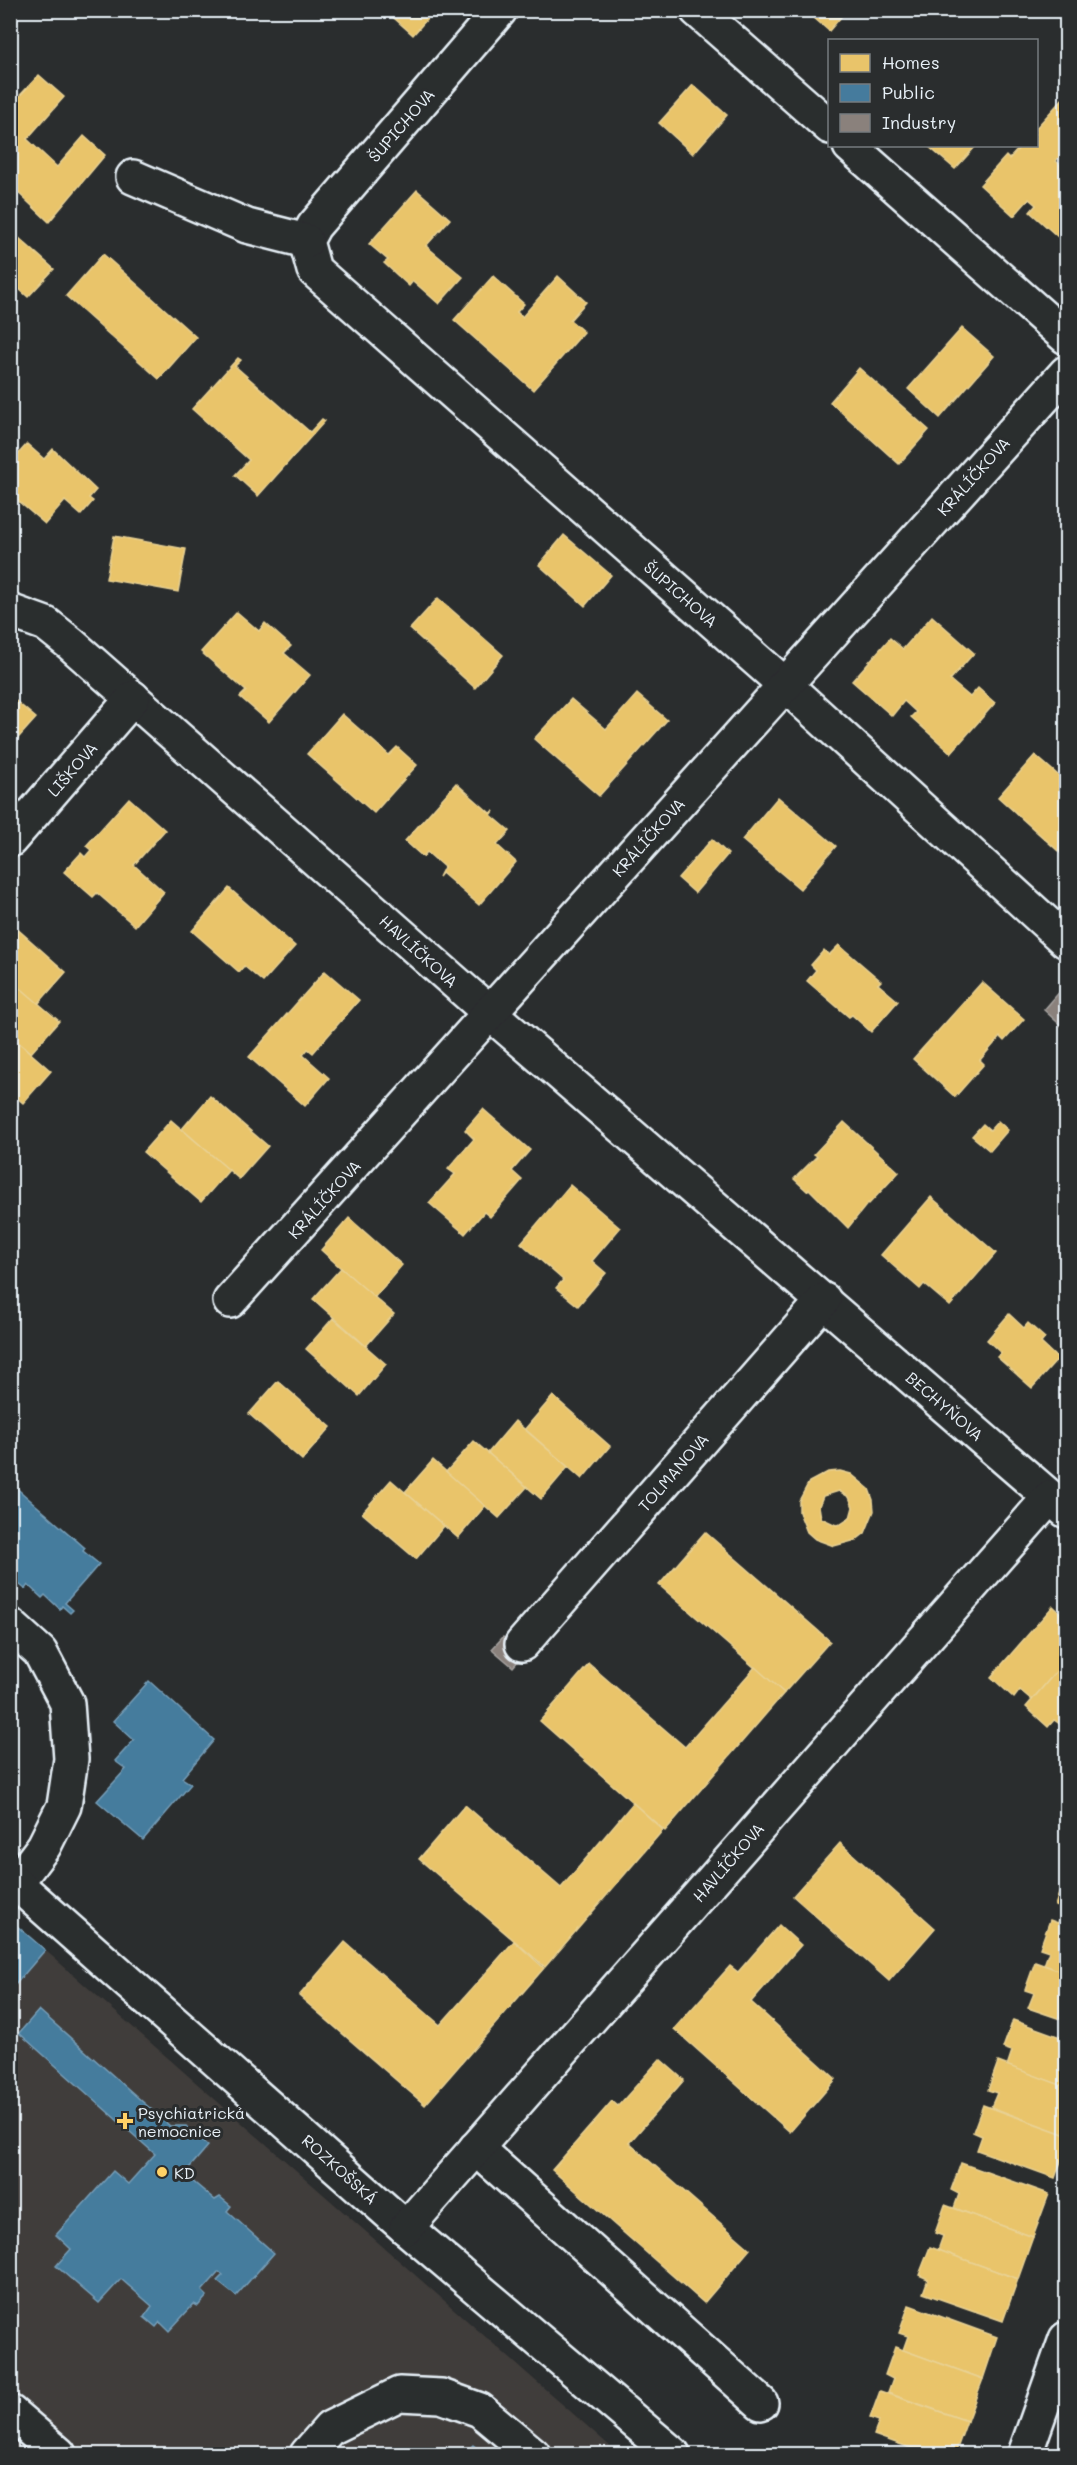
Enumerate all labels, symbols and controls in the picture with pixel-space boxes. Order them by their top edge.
legend [828,39,1038,147]
text: Homes [882,50,940,74]
text: Public [882,80,935,104]
street label: ŠUPICHOVA [363,84,439,166]
text: Industry [882,110,956,134]
street label: KRÁLÍČKOVA [932,432,1014,520]
street label: ŠUPICHOVA [640,556,722,632]
street label: LIŠKOVA [42,737,102,801]
street label: KRÁLÍČKOVA [607,793,689,881]
street label: HAVLÍČKOVA [375,910,463,992]
street label: KRÁLÍČKOVA [283,1155,365,1243]
street label: BECHYŇOVA [902,1367,988,1445]
street label: TOLMANOVA [633,1428,713,1516]
street label: HAVLÍČKOVA [688,1818,768,1906]
place label: Psychiatrická nemocnice [138,2102,245,2141]
marker: Psychiatrická nemocnice [116,2112,134,2130]
street label: ROZKOŠSKÁ [298,2129,382,2209]
place label: KD [174,2162,195,2183]
marker: KD [155,2165,169,2179]

